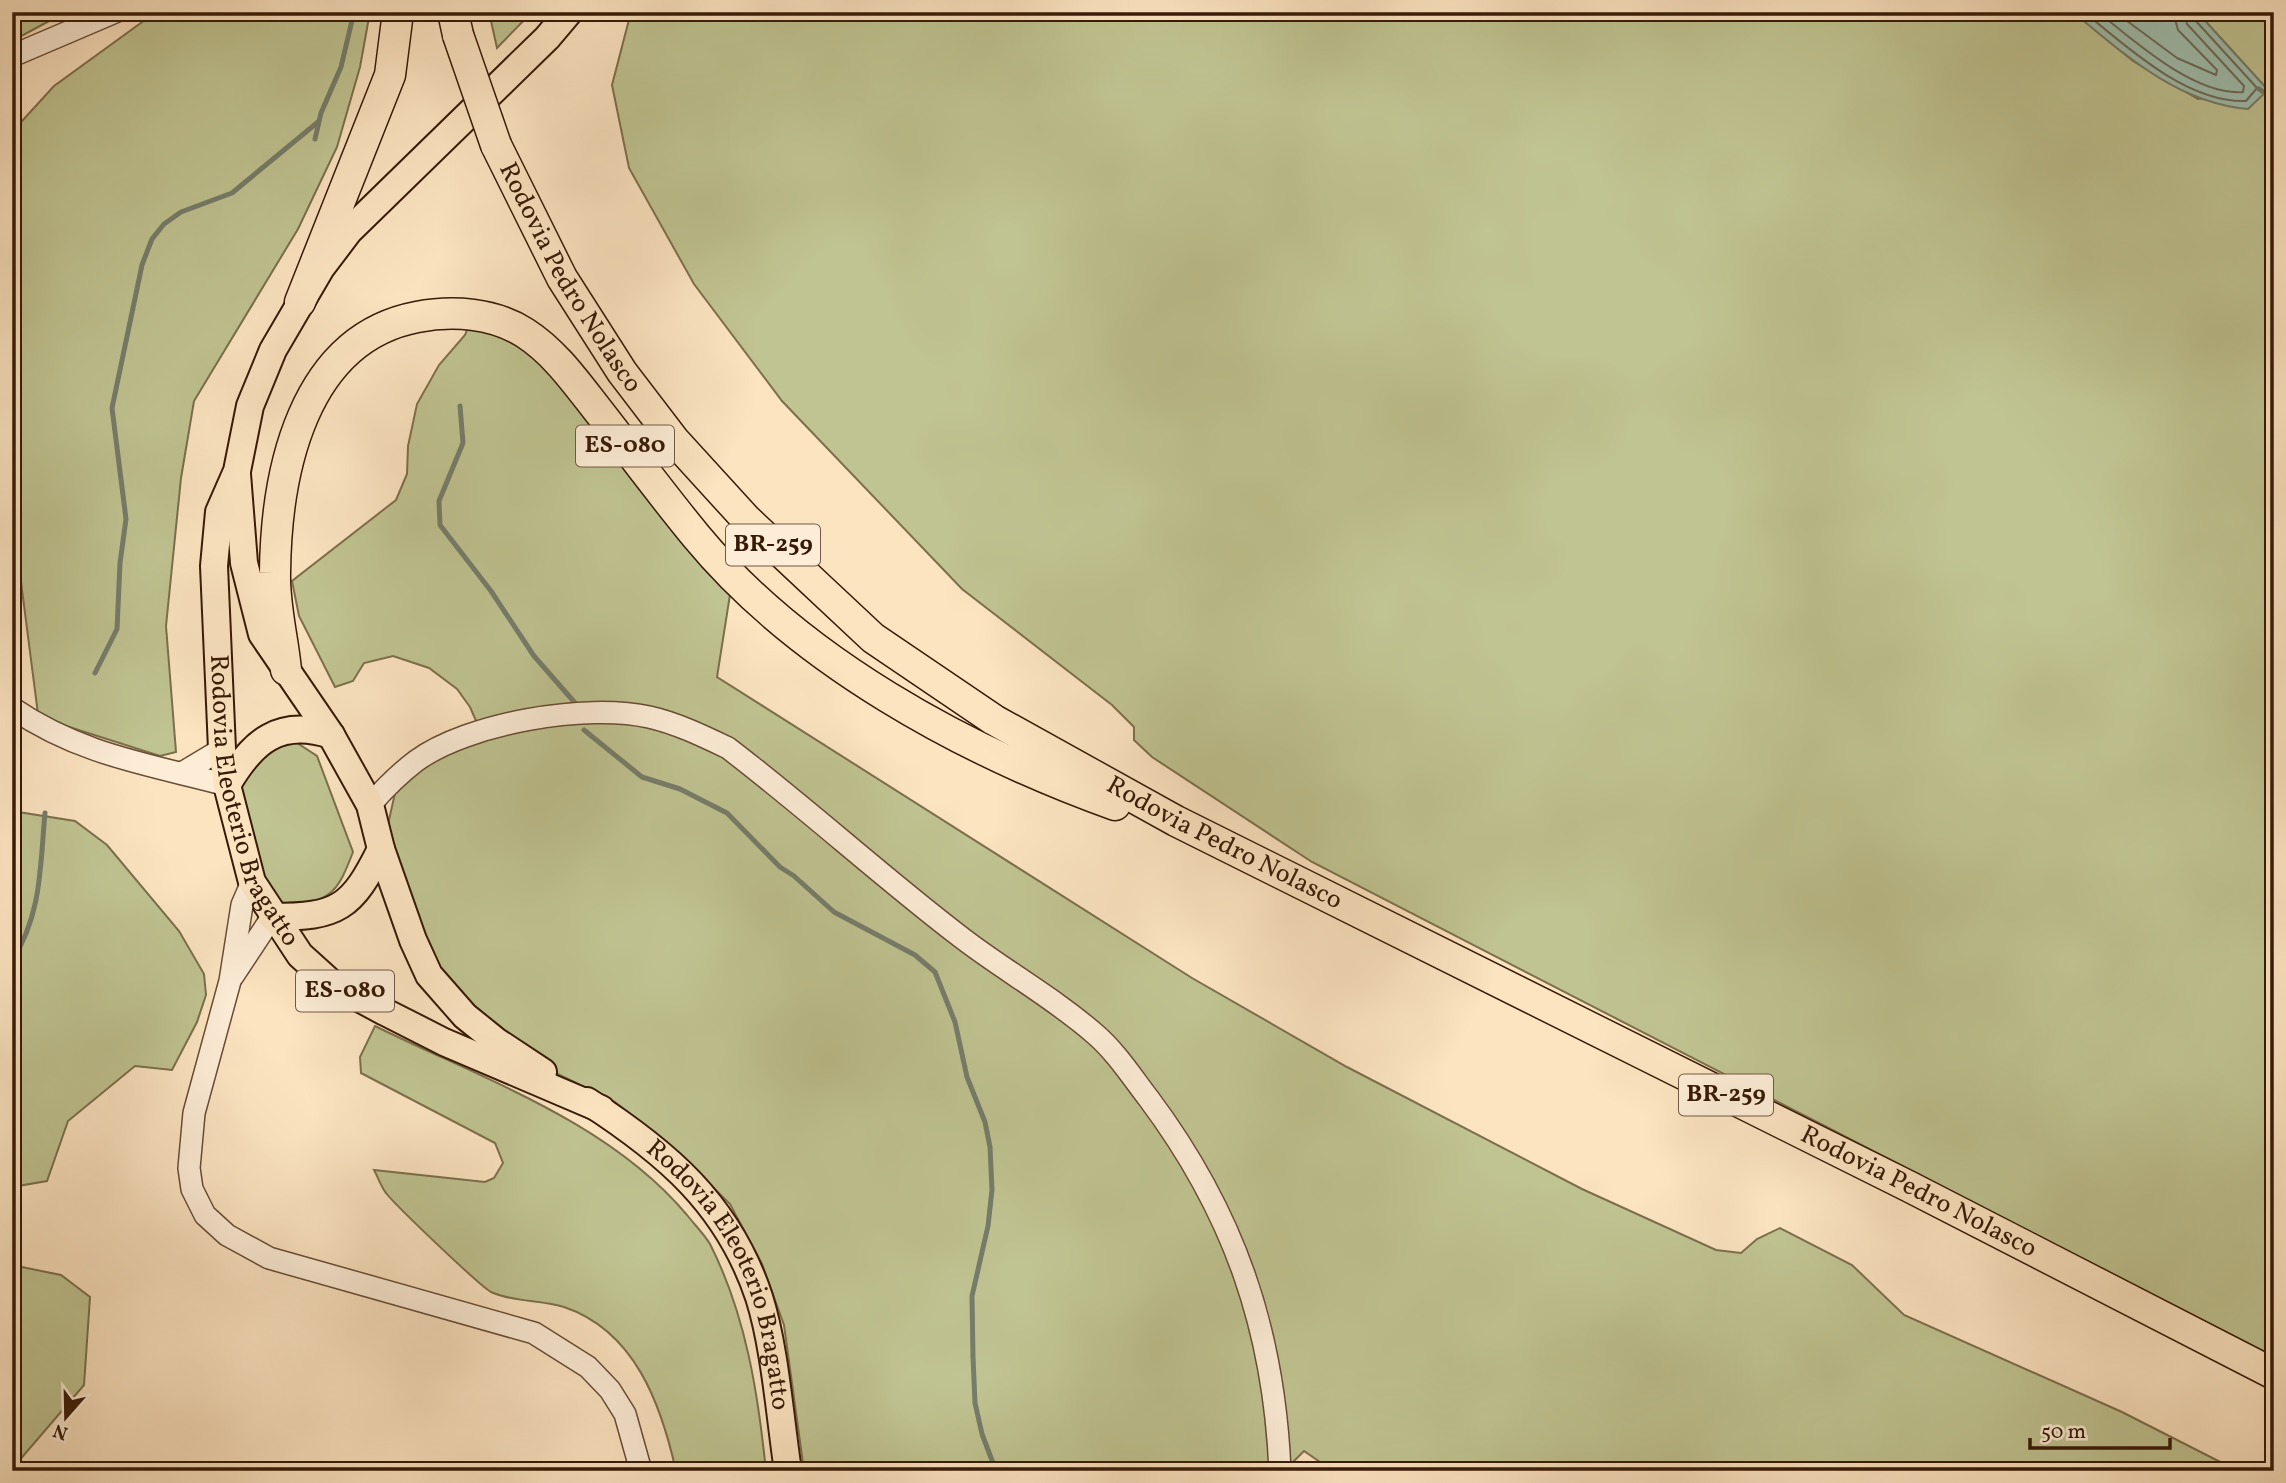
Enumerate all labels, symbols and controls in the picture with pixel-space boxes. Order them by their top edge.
street label: Rodovia Pedro Nolasco [489,156,650,401]
road number: ES-080 [576,426,674,466]
road number: BR-259 [726,524,820,566]
street label: Rodovia Eleoterio Bragatto [200,654,308,954]
street label: Rodovia Pedro Nolasco [1100,768,1348,919]
road number: ES-080 [296,971,394,1012]
road number: BR-259 [1679,1074,1773,1115]
street label: Rodovia Pedro Nolasco [1794,1117,2043,1267]
street label: Rodovia Eleoterio Bragatto [638,1131,798,1412]
north arrow [32,1382,102,1452]
scale bar [2030,1406,2170,1450]
text: N [50,1416,72,1446]
text: 50 m [2041,1418,2086,1447]

